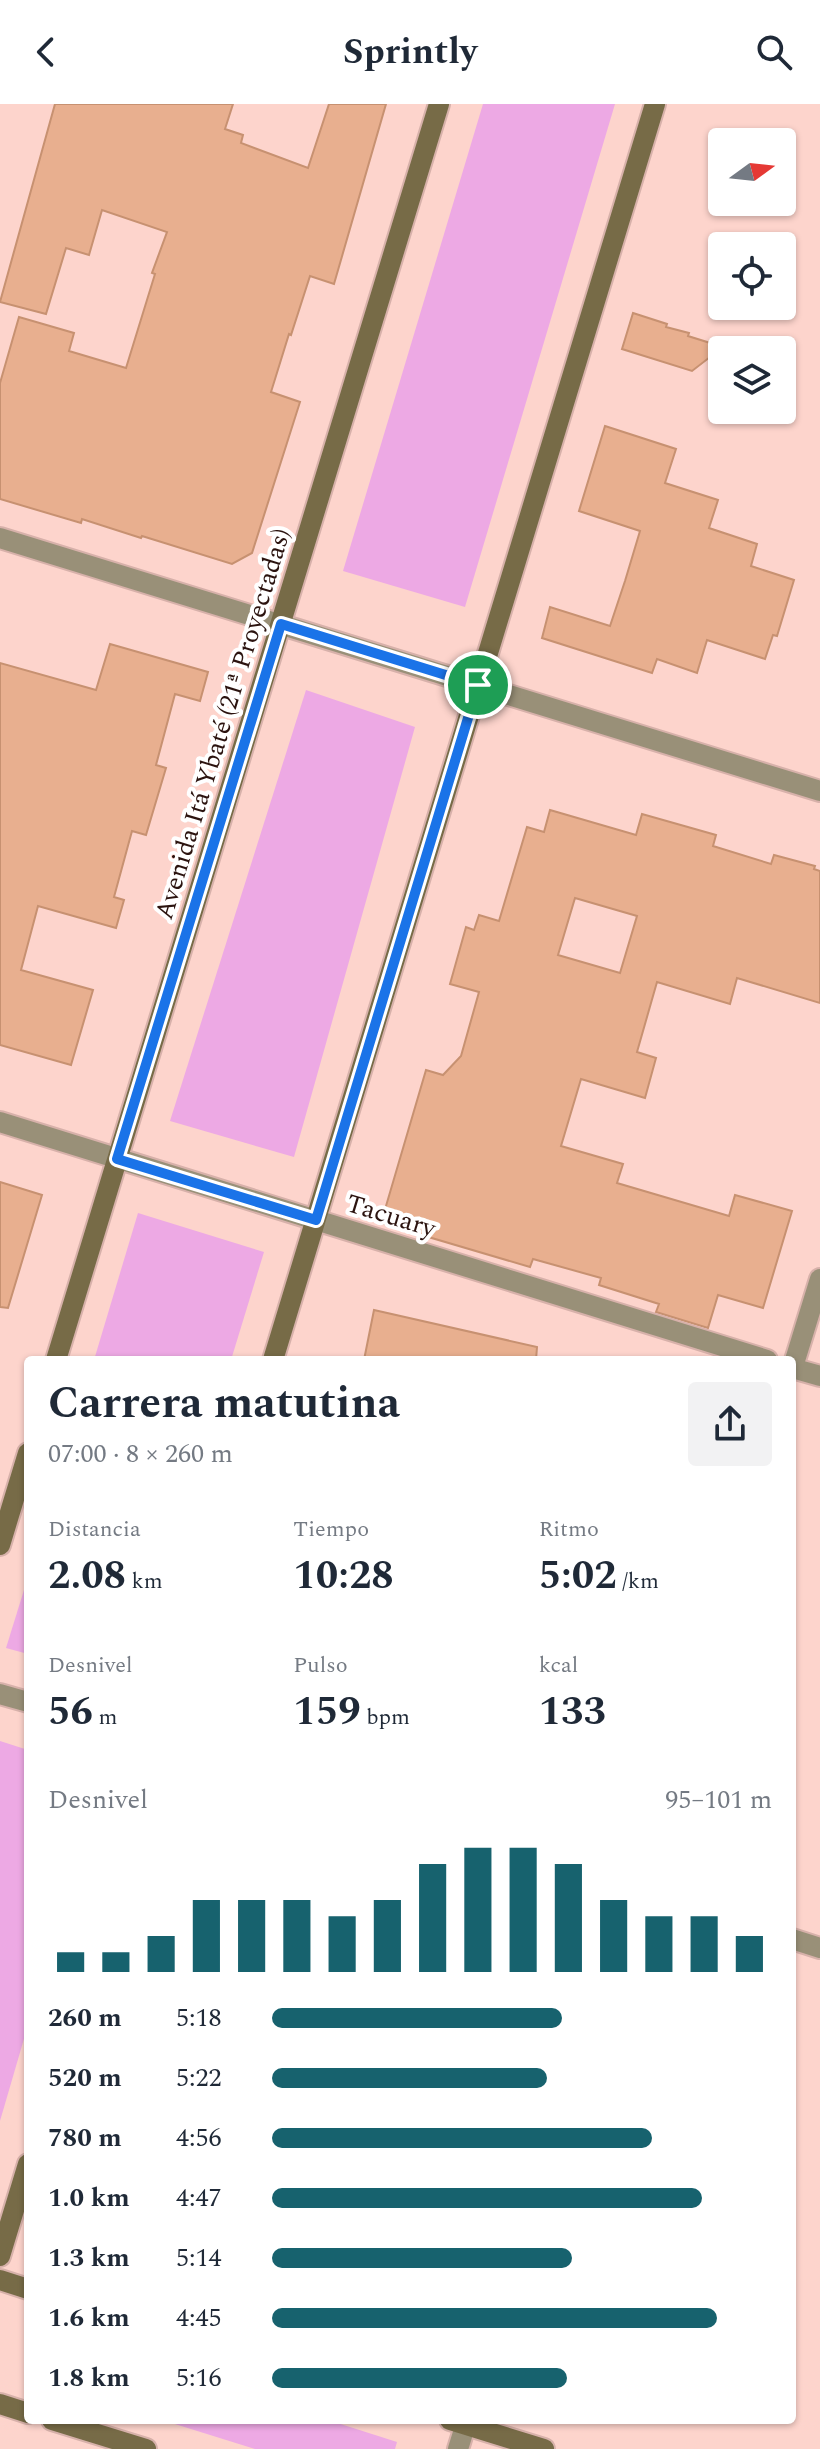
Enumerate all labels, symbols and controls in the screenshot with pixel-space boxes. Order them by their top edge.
text: Sprintly [343,25,477,80]
icon: back [24,30,68,74]
icon: search [752,30,796,74]
north arrow [708,128,796,216]
map controls [708,128,796,424]
button: locate [708,232,796,320]
button: layers [708,336,796,424]
street label: Avenida Itá Ybaté (21ª Proyectadas) [144,523,302,925]
pin [444,651,512,719]
icon: arrive [456,663,500,707]
street label: Tacuary [341,1183,442,1249]
text: Carrera matutina [48,1370,400,1437]
button: share [688,1382,772,1466]
text: 07:00 · 8 × 260 m [48,1434,233,1474]
text: Distancia [48,1513,141,1546]
text: Tiempo [293,1513,369,1546]
text: Ritmo [539,1513,599,1546]
text: 2.08 [48,1546,126,1607]
text: 10:28 [293,1546,394,1607]
text: 5:02 [539,1546,617,1607]
text: km [126,1565,163,1598]
text: /km [617,1565,659,1598]
text: Desnivel [48,1649,132,1682]
text: Pulso [293,1649,348,1682]
text: kcal [539,1649,578,1682]
text: 56 [48,1682,93,1743]
text: 159 [293,1682,361,1743]
text: 133 [539,1682,606,1743]
text: m [93,1701,117,1734]
text: bpm [361,1701,410,1734]
text: Desnivel [48,1780,148,1820]
text: 95–101 m [665,1780,772,1820]
text: 260 m [48,1998,122,2038]
text: 5:18 [176,1998,222,2038]
text: 520 m [48,2058,122,2098]
text: 5:22 [176,2058,222,2098]
text: 780 m [48,2118,122,2158]
text: 4:56 [176,2118,222,2158]
text: 1.0 km [48,2178,130,2218]
text: 4:47 [176,2178,222,2218]
text: 1.3 km [48,2238,130,2278]
text: 5:14 [176,2238,222,2278]
text: 1.6 km [48,2298,130,2338]
text: 4:45 [176,2298,222,2338]
text: 1.8 km [48,2358,130,2398]
text: 5:16 [176,2358,222,2398]

